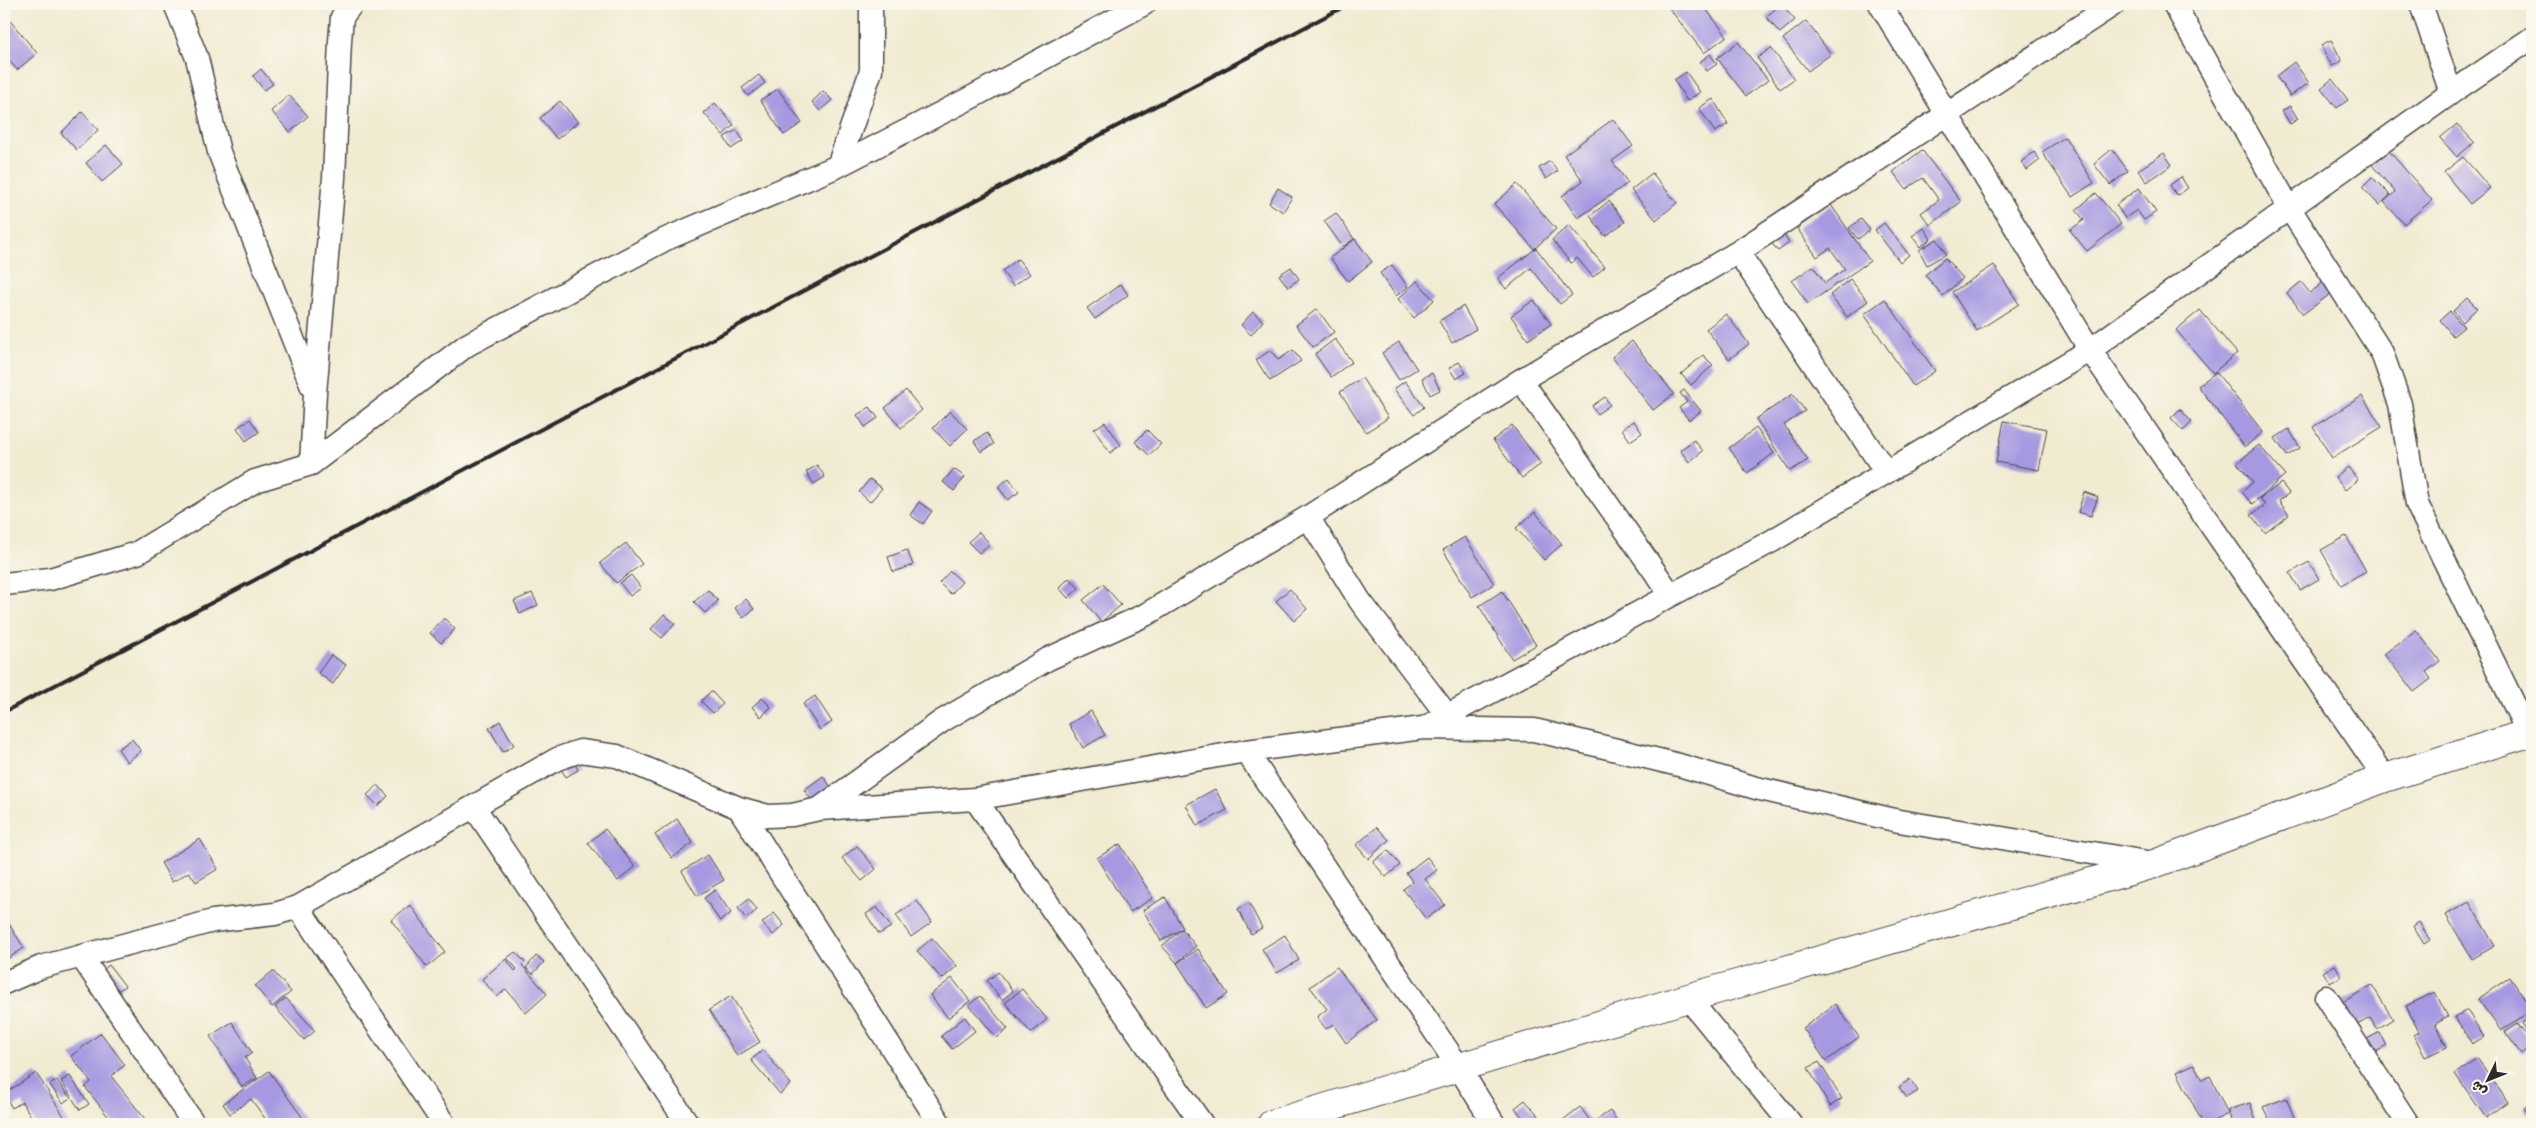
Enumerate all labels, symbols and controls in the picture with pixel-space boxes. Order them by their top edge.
north arrow [2464,1056,2514,1106]
text: ش [2467,1076,2492,1101]

